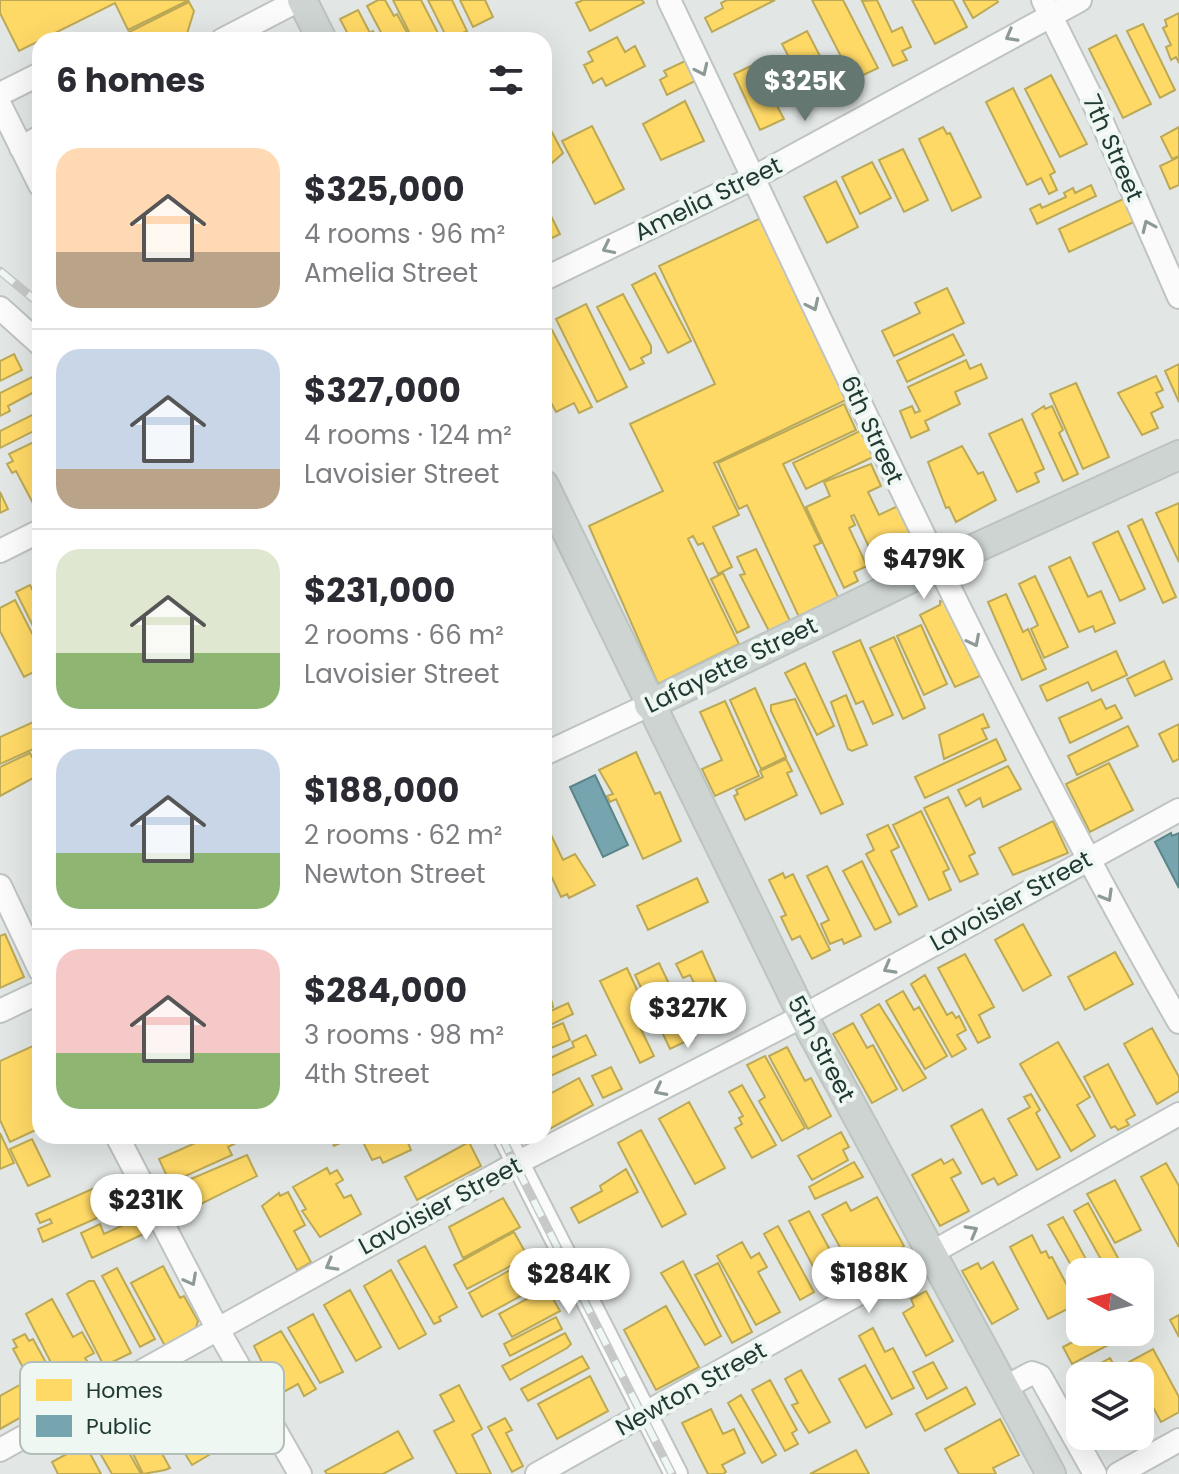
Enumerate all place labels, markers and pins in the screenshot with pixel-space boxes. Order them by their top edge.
pin: $325K [749,55,861,123]
pin: $479K [868,533,980,601]
pin: $327K [632,982,744,1050]
pin: $231K [90,1174,202,1242]
pin: $188K [813,1247,925,1315]
pin: $284K [513,1248,625,1316]

